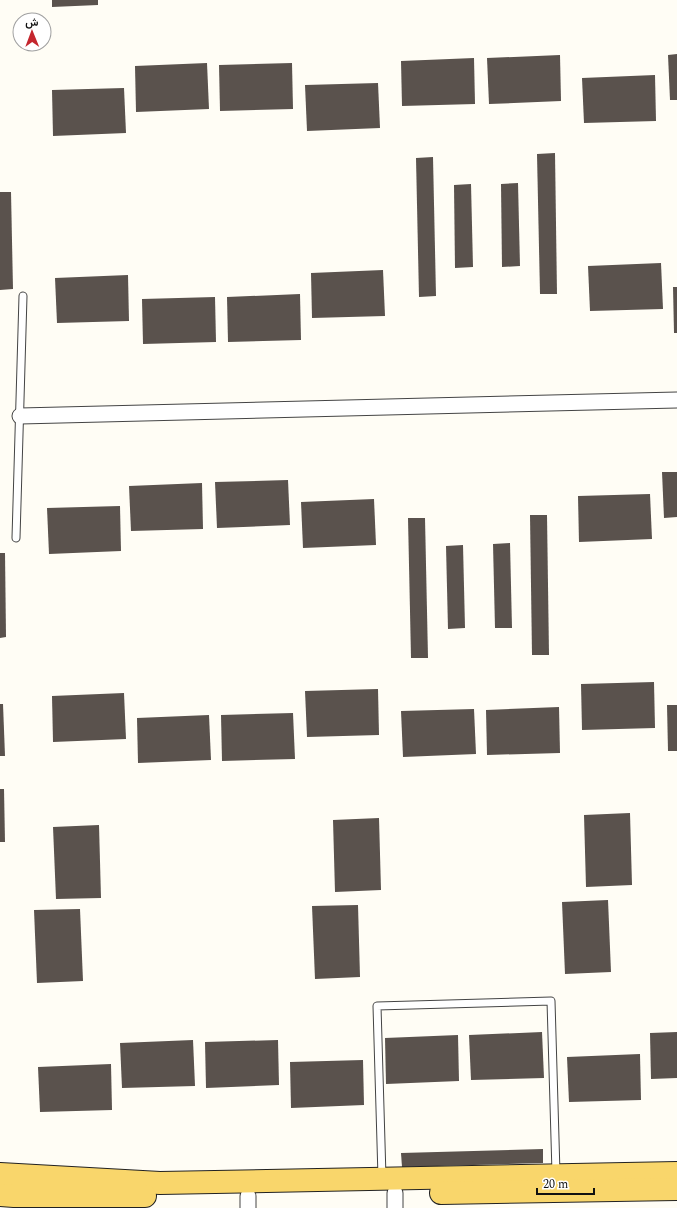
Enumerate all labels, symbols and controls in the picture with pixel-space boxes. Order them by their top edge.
north arrow [12,12,52,52]
text: ش [25,14,39,31]
scale bar [537,1170,594,1196]
text: 20 m [543,1175,568,1194]

